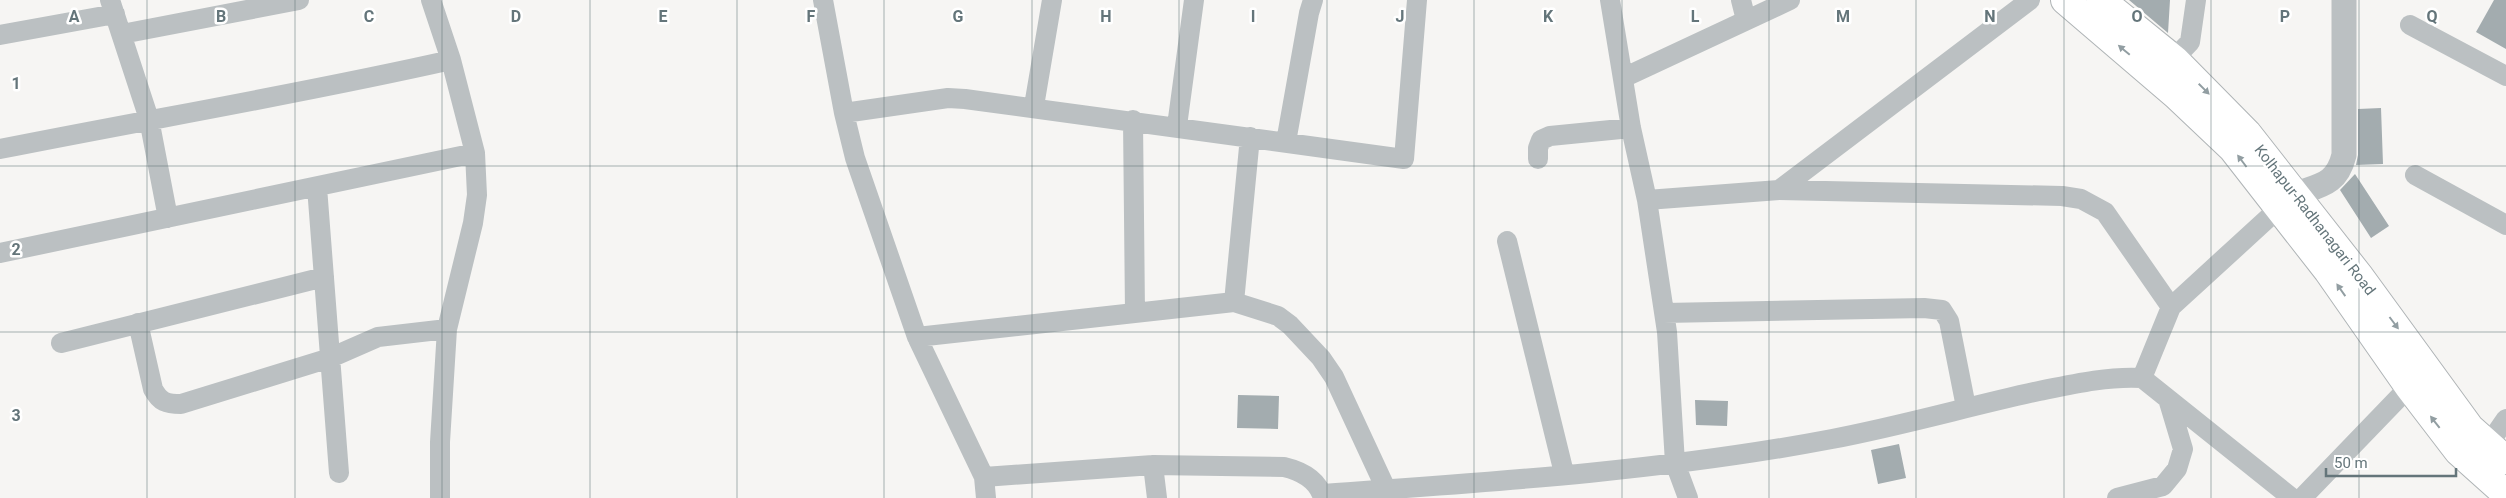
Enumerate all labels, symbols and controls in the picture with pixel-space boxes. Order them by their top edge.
text: A [69,7,80,26]
text: B [216,7,226,26]
text: C [364,7,374,26]
text: D [511,7,521,26]
text: E [659,7,668,26]
text: F [807,7,816,26]
text: G [953,7,964,26]
text: H [1100,7,1112,26]
text: I [1251,7,1255,26]
text: J [1396,7,1404,26]
text: K [1543,7,1554,26]
text: L [1691,7,1700,26]
text: M [1836,7,1850,26]
text: N [1984,7,1996,26]
text: O [2131,7,2143,26]
text: P [2280,7,2290,26]
text: Q [2426,7,2438,26]
one-way arrow [2117,44,2130,55]
text: 1 [11,74,21,93]
one-way arrow [2197,83,2209,95]
street label: Kolhapur-Radhanagari Road [2251,141,2379,299]
one-way arrow [2236,155,2247,168]
text: 2 [11,240,21,259]
one-way arrow [2336,283,2346,297]
one-way arrow [2389,316,2400,329]
text: 3 [11,406,21,425]
one-way arrow [2430,416,2441,429]
scale bar [2326,446,2456,478]
text: 50 m [2334,454,2368,472]

